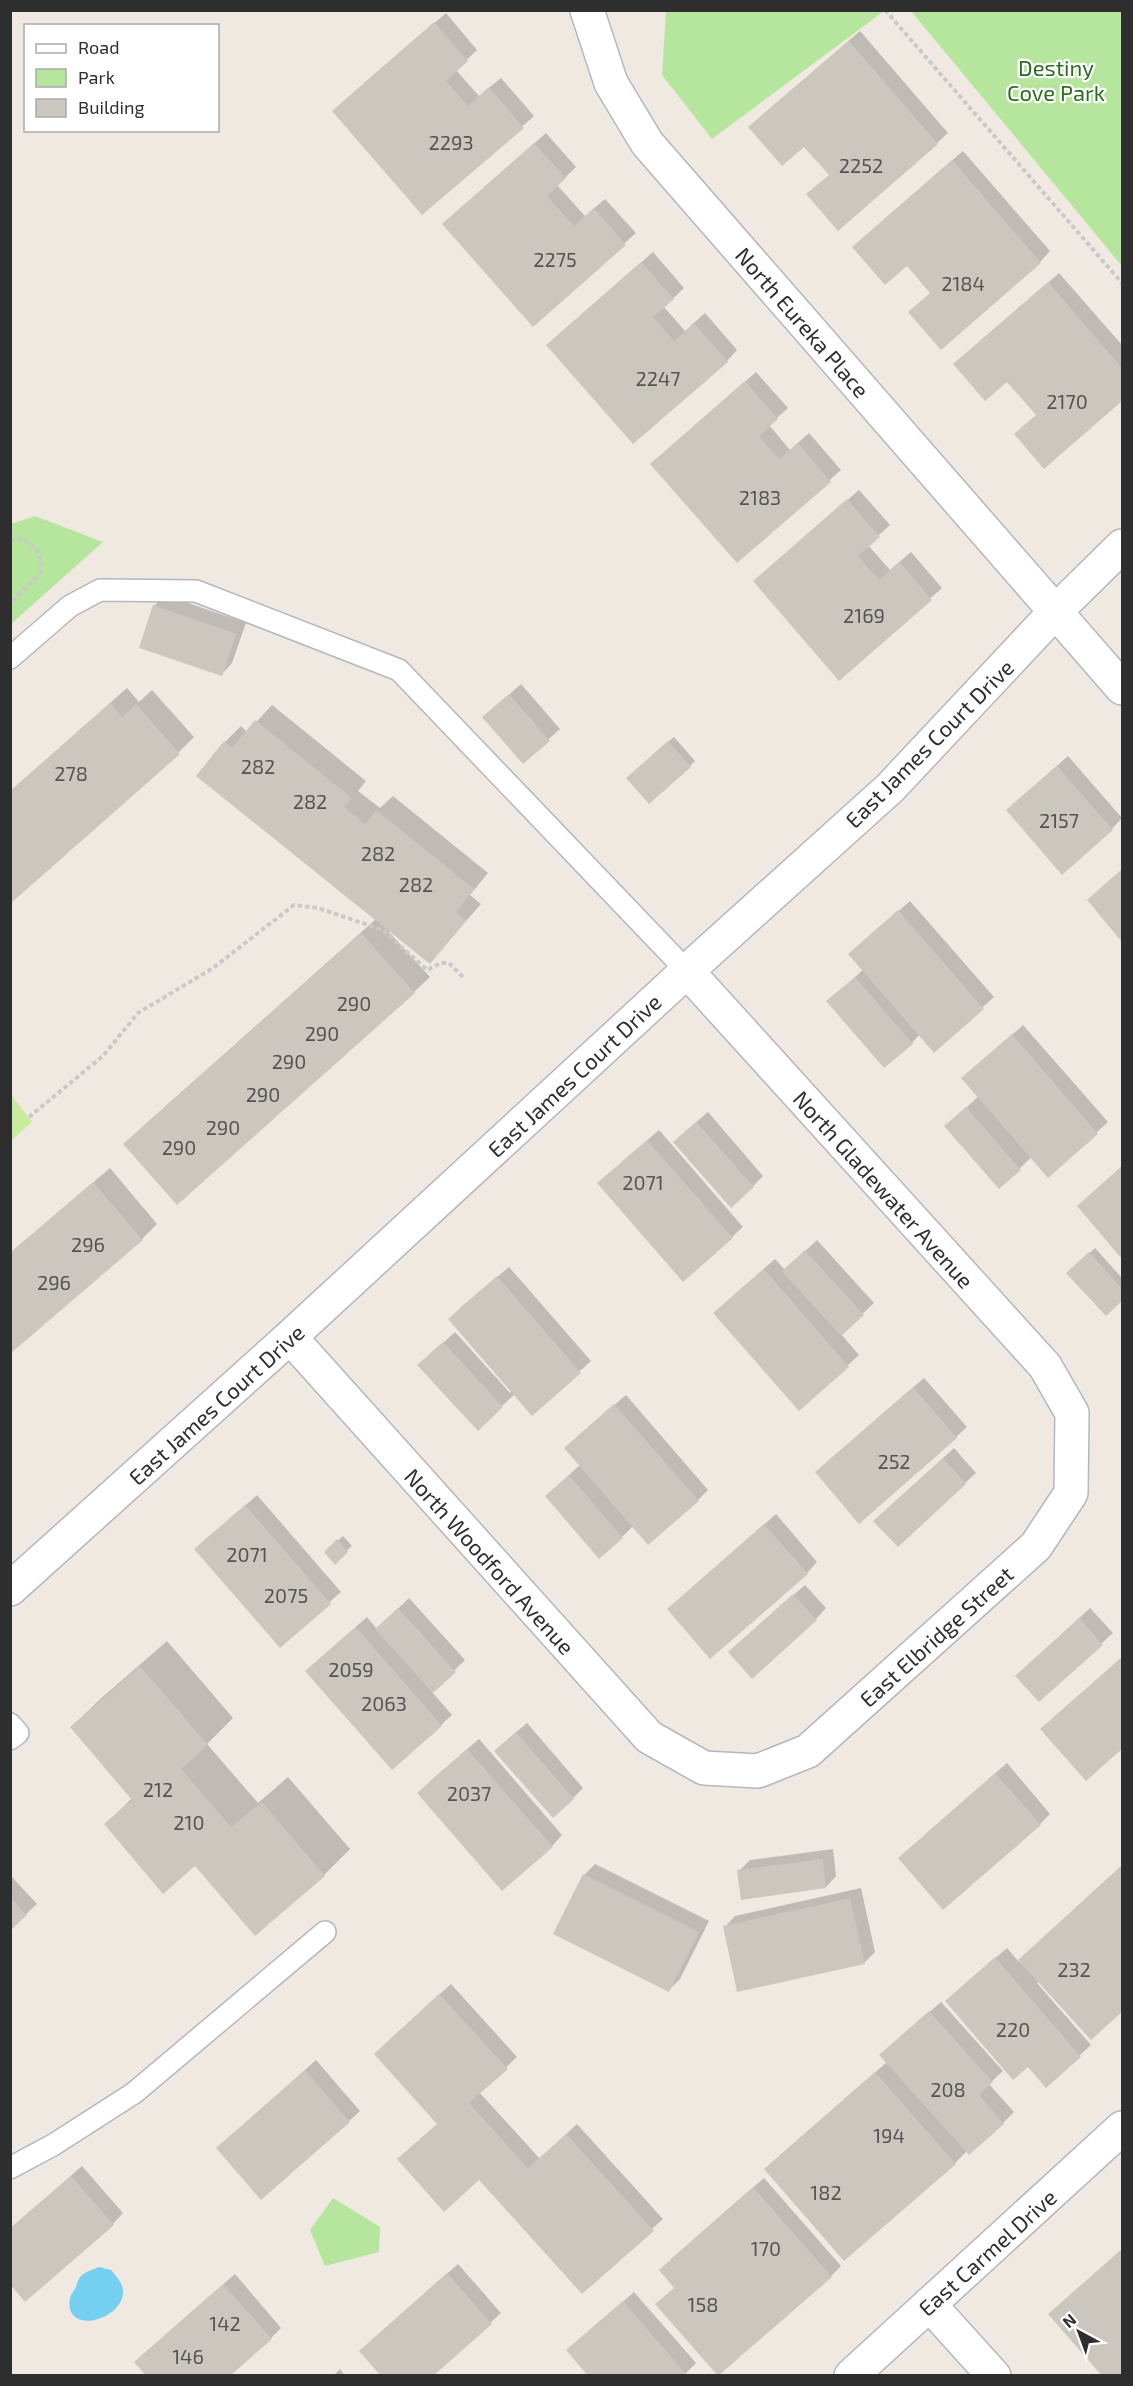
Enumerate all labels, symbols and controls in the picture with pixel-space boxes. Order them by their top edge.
legend [24,24,219,132]
text: Road [78,36,119,58]
park label: Destiny Cove Park [1007,54,1105,105]
text: Park [78,66,115,88]
text: Building [78,96,145,118]
house number: 2293 [428,130,474,154]
house number: 2252 [839,153,883,177]
street label: North Eureka Place [731,242,875,402]
house number: 2275 [533,247,577,271]
house number: 2184 [941,271,985,295]
house number: 2247 [635,366,681,390]
house number: 2170 [1046,389,1088,413]
house number: 2183 [739,485,781,509]
house number: 2169 [843,603,885,627]
street label: East James Court Drive [840,654,1018,832]
house number: 282 [241,754,275,778]
house number: 278 [54,761,88,785]
house number: 282 [293,789,327,813]
house number: 2157 [1039,808,1079,832]
house number: 282 [361,841,395,865]
house number: 282 [399,872,433,896]
street label: East James Court Drive [482,988,666,1162]
house number: 290 [337,991,371,1015]
house number: 290 [305,1021,339,1045]
house number: 290 [272,1049,306,1073]
house number: 290 [246,1082,280,1106]
street label: North Gladewater Avenue [789,1085,979,1293]
house number: 290 [206,1115,240,1139]
house number: 290 [162,1135,196,1159]
house number: 2071 [622,1170,664,1194]
house number: 296 [71,1232,105,1256]
house number: 296 [37,1270,71,1294]
street label: East James Court Drive [123,1318,309,1490]
house number: 252 [877,1449,911,1473]
street label: North Woodford Avenue [400,1463,580,1659]
house number: 2071 [226,1542,268,1566]
street label: East Elbridge Street [854,1560,1018,1712]
house number: 2075 [264,1583,308,1607]
house number: 2059 [328,1657,374,1681]
house number: 2063 [361,1691,407,1715]
house number: 212 [143,1777,173,1801]
house number: 2037 [447,1781,491,1805]
house number: 210 [173,1810,205,1834]
house number: 232 [1057,1957,1091,1981]
house number: 220 [996,2017,1030,2041]
house number: 208 [930,2077,966,2101]
house number: 194 [873,2123,905,2147]
house number: 182 [810,2180,842,2204]
street label: East Carmel Drive [913,2183,1061,2321]
house number: 170 [751,2236,781,2260]
house number: 158 [688,2292,718,2316]
north arrow [1049,2302,1109,2362]
text: N [1058,2309,1079,2331]
house number: 142 [209,2311,241,2335]
house number: 146 [172,2344,204,2368]

